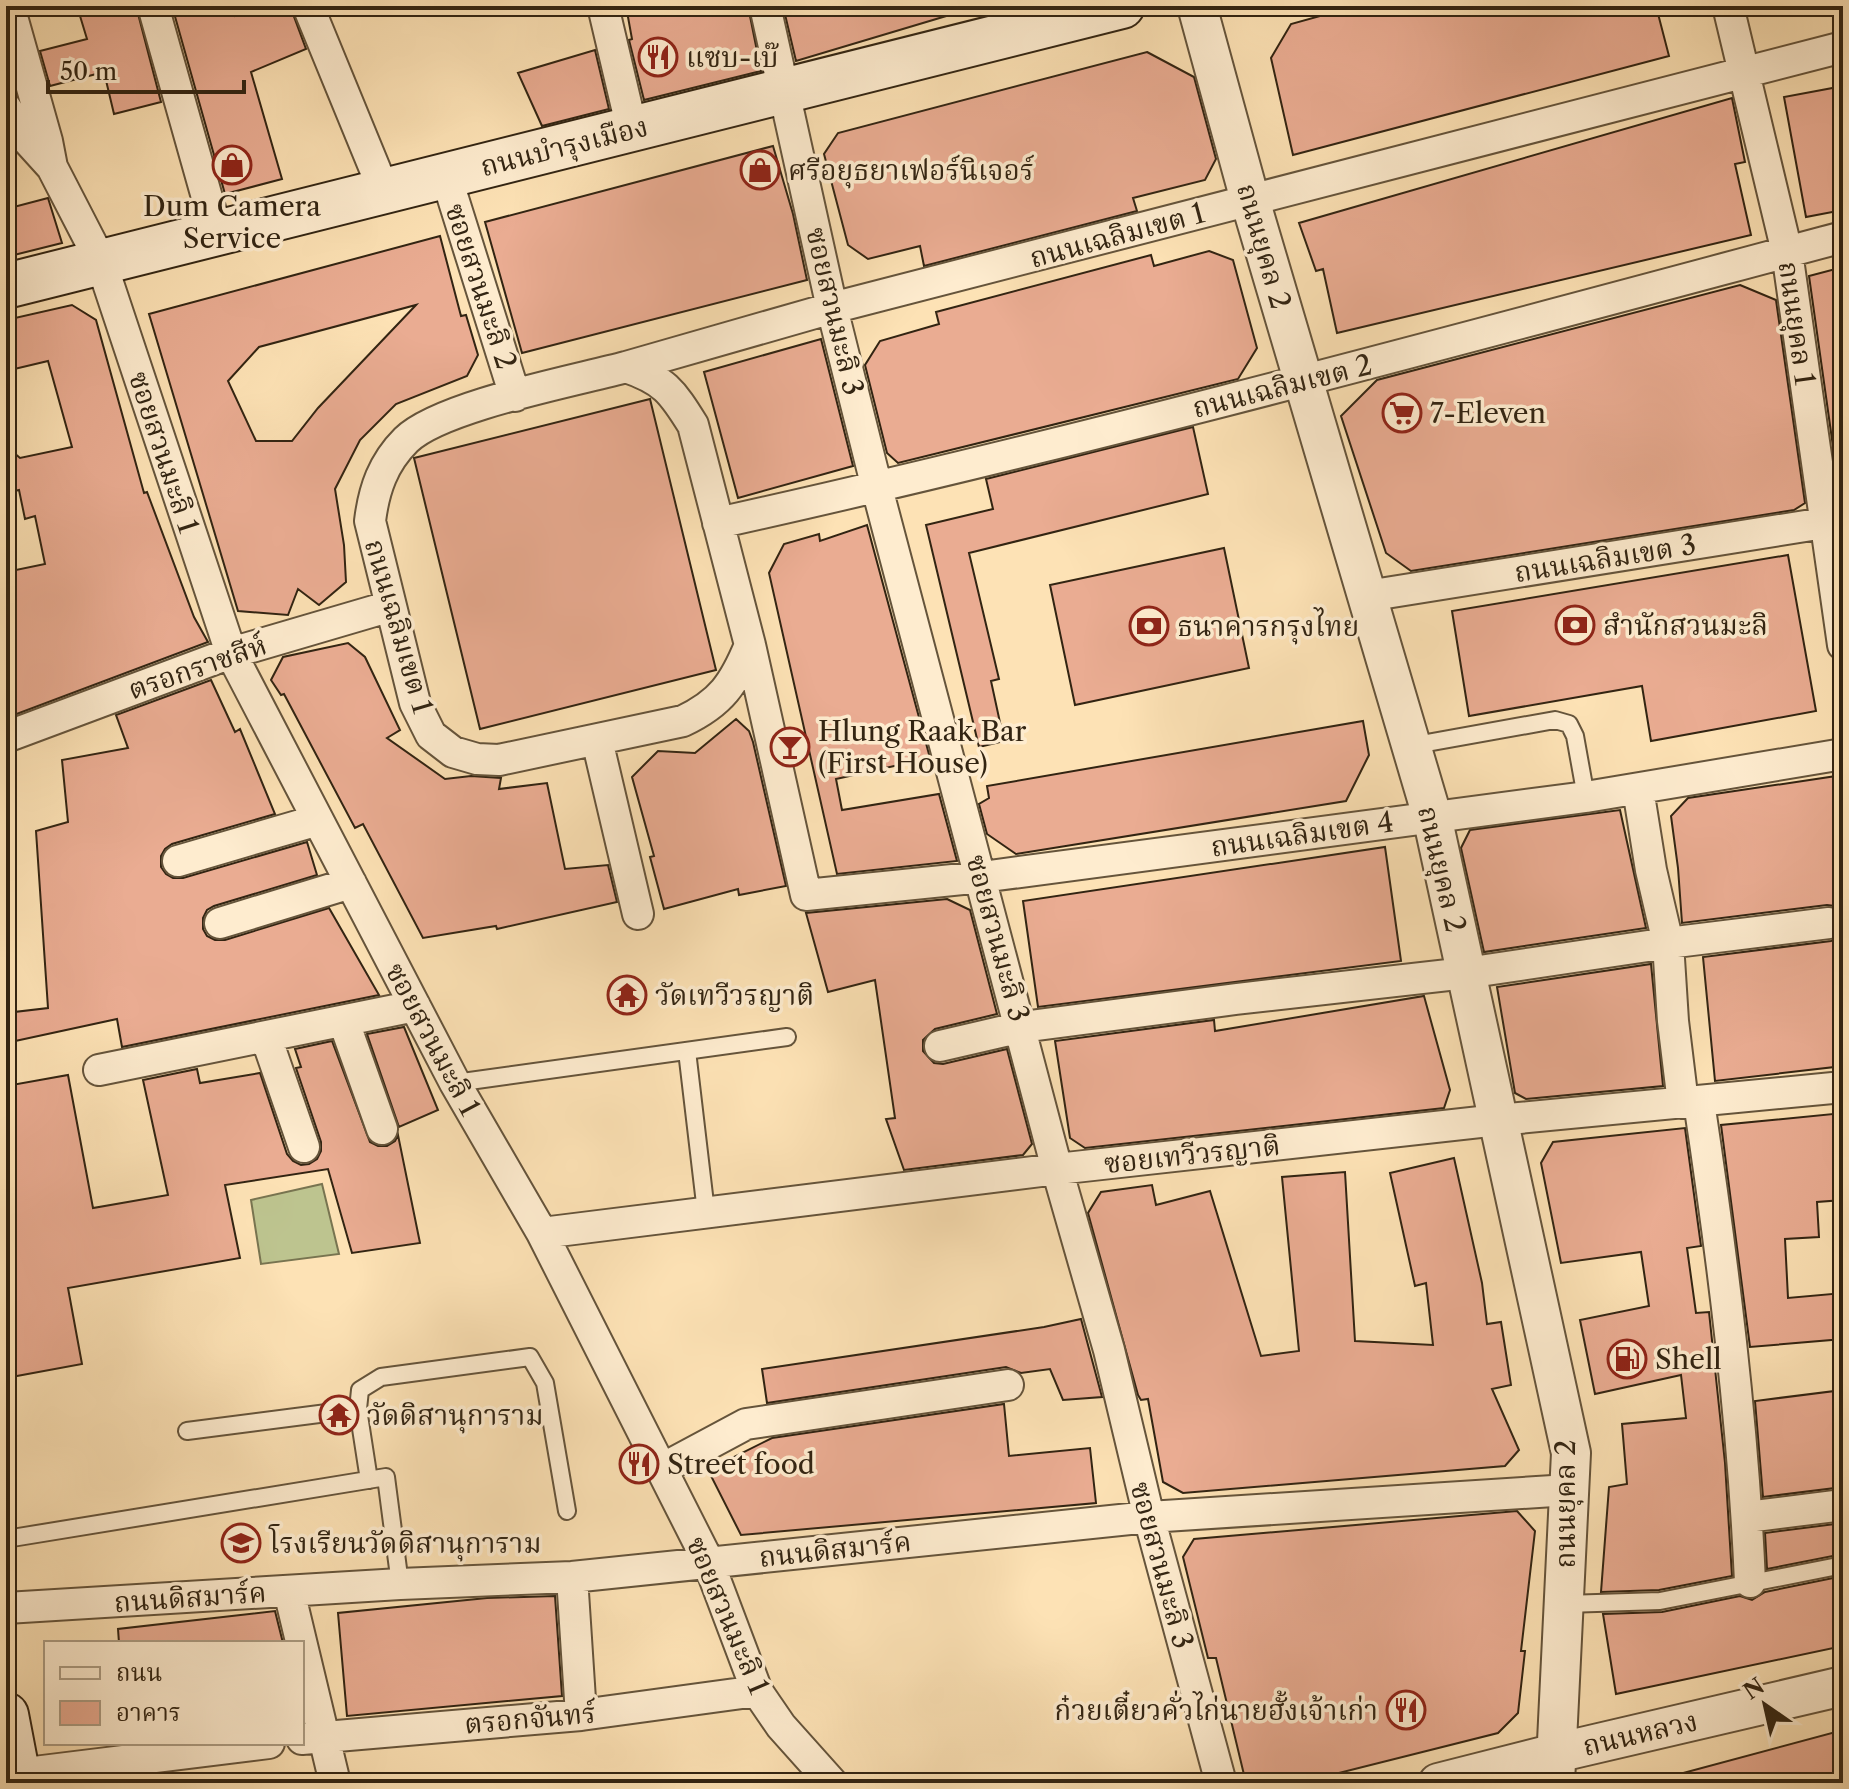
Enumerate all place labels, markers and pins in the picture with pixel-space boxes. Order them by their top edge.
restaurant icon: แซบ-เบ๊ [637,36,679,78]
place label: แซบ-เบ๊ [686,40,780,74]
shop icon: Dum Camera Service [211,144,253,186]
shop icon: ศรีอยุธยาเฟอร์นิเจอร์ [739,149,781,191]
place label: ศรีอยุธยาเฟอร์นิเจอร์ [788,153,1034,189]
place label: Dum Camera Service [143,189,321,255]
supermarket icon: 7-Eleven [1381,392,1423,434]
place label: 7-Eleven [1430,396,1546,430]
bank icon: สำนักสวนมะลิ [1554,604,1596,646]
bank icon: ธนาคารกรุงไทย [1128,605,1170,647]
place label: ธนาคารกรุงไทย [1177,607,1359,645]
place label: สำนักสวนมะลิ [1603,608,1768,642]
place label: Hlung Raak Bar (First House) [818,714,1027,780]
bar icon: Hlung Raak Bar (First House) [769,726,811,768]
temple icon: วัดเทวีวรญาติ [606,974,648,1016]
place label: วัดเทวีวรญาติ [655,978,814,1012]
fuel station icon: Shell [1606,1338,1648,1380]
place label: Shell [1655,1342,1722,1376]
temple icon: วัดดิสานุการาม [318,1394,360,1436]
place label: วัดดิสานุการาม [367,1398,544,1434]
restaurant icon: Street food [618,1443,660,1485]
place label: Street food [667,1447,815,1481]
school or university icon: โรงเรียนวัดดิสานุการาม [220,1522,262,1564]
place label: โรงเรียนวัดดิสานุการาม [268,1524,542,1562]
restaurant icon: ก๋วยเตี๋ยวคั่วไก่นายฮั้งเจ้าเก่า [1385,1689,1427,1731]
place label: ก๋วยเตี๋ยวคั่วไก่นายฮั้งเจ้าเก่า [1054,1690,1378,1727]

